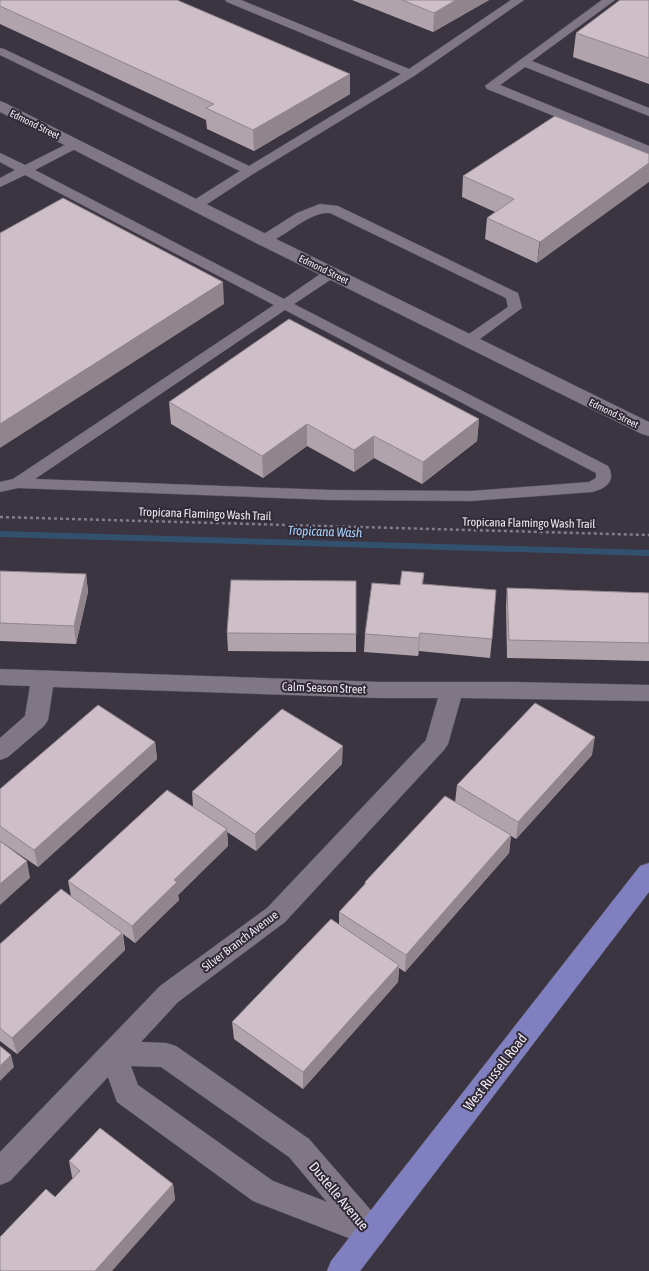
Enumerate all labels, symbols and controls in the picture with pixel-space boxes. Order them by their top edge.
street label: Edmond Street [8,108,61,141]
street label: Edmond Street [297,253,350,286]
street label: Edmond Street [587,397,640,430]
street label: Tropicana Flamingo Wash Trail [138,505,273,523]
street label: Tropicana Flamingo Wash Trail [462,515,597,531]
water label: Tropicana Wash [287,523,363,540]
street label: Calm Season Street [282,680,367,696]
street label: Silver Branch Avenue [199,908,281,974]
street label: West Russell Road [460,1030,530,1114]
street label: Dustelle Avenue [306,1159,372,1233]

